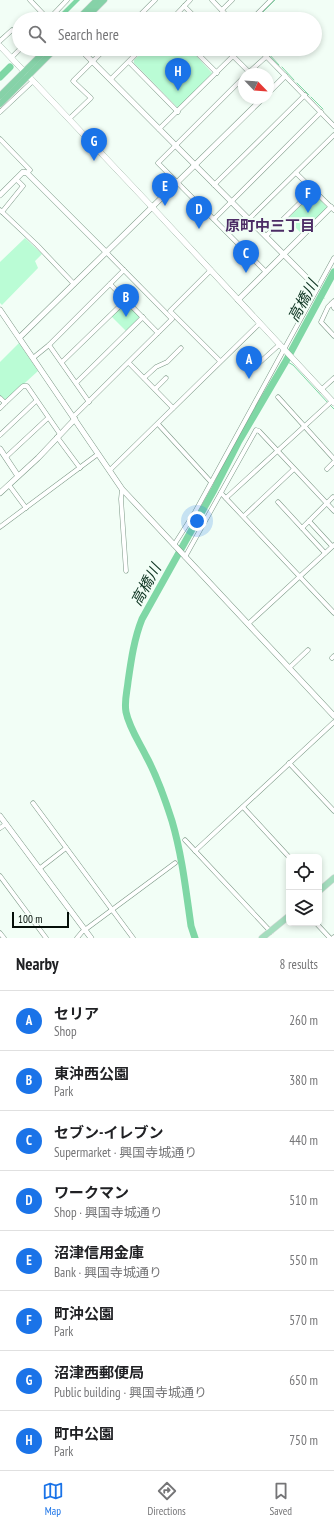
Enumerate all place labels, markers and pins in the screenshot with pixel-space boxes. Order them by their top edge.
pin: H [165,58,191,91]
pin: G [81,128,107,161]
pin: E [152,173,178,206]
pin: F [295,180,321,213]
pin: D [186,196,212,229]
pin: C [233,240,259,273]
pin: B [113,284,139,317]
pin: A [236,346,262,379]

